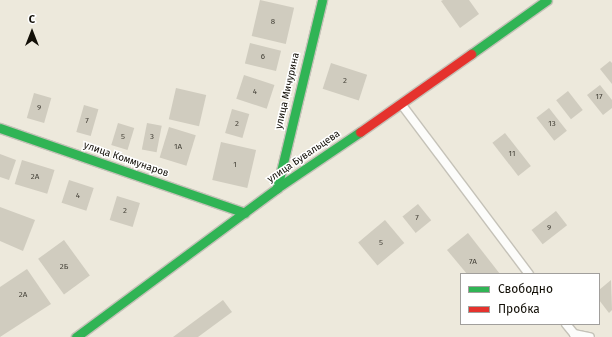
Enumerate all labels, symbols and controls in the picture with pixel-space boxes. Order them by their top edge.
north arrow [12,12,52,52]
text: С [29,13,35,26]
house number: 8 [271,17,275,27]
house number: 6 [261,52,265,62]
street label: улица Мичурина [273,52,303,130]
house number: 2 [343,76,347,86]
house number: 4 [253,87,257,97]
house number: 17 [595,92,603,102]
house number: 9 [37,103,41,113]
house number: 7 [85,116,89,126]
house number: 2 [235,119,239,129]
house number: 13 [548,119,556,129]
street label: улица Бувальцева [265,128,343,186]
house number: 5 [121,132,125,142]
house number: 3 [150,132,154,142]
street label: улица Коммунаров [82,140,170,180]
house number: 1А [174,142,182,152]
house number: 11 [509,149,515,159]
house number: 1 [233,160,237,170]
house number: 2А [31,172,39,182]
house number: 4 [76,191,80,201]
house number: 2 [123,206,127,216]
house number: 7 [415,213,419,223]
house number: 9 [547,223,551,233]
house number: 5 [379,238,383,248]
house number: 7А [469,257,477,267]
house number: 2Б [60,262,68,272]
legend [460,273,600,325]
text: Свободно [498,282,553,296]
house number: 2А [19,290,27,300]
text: Пробка [498,302,540,316]

